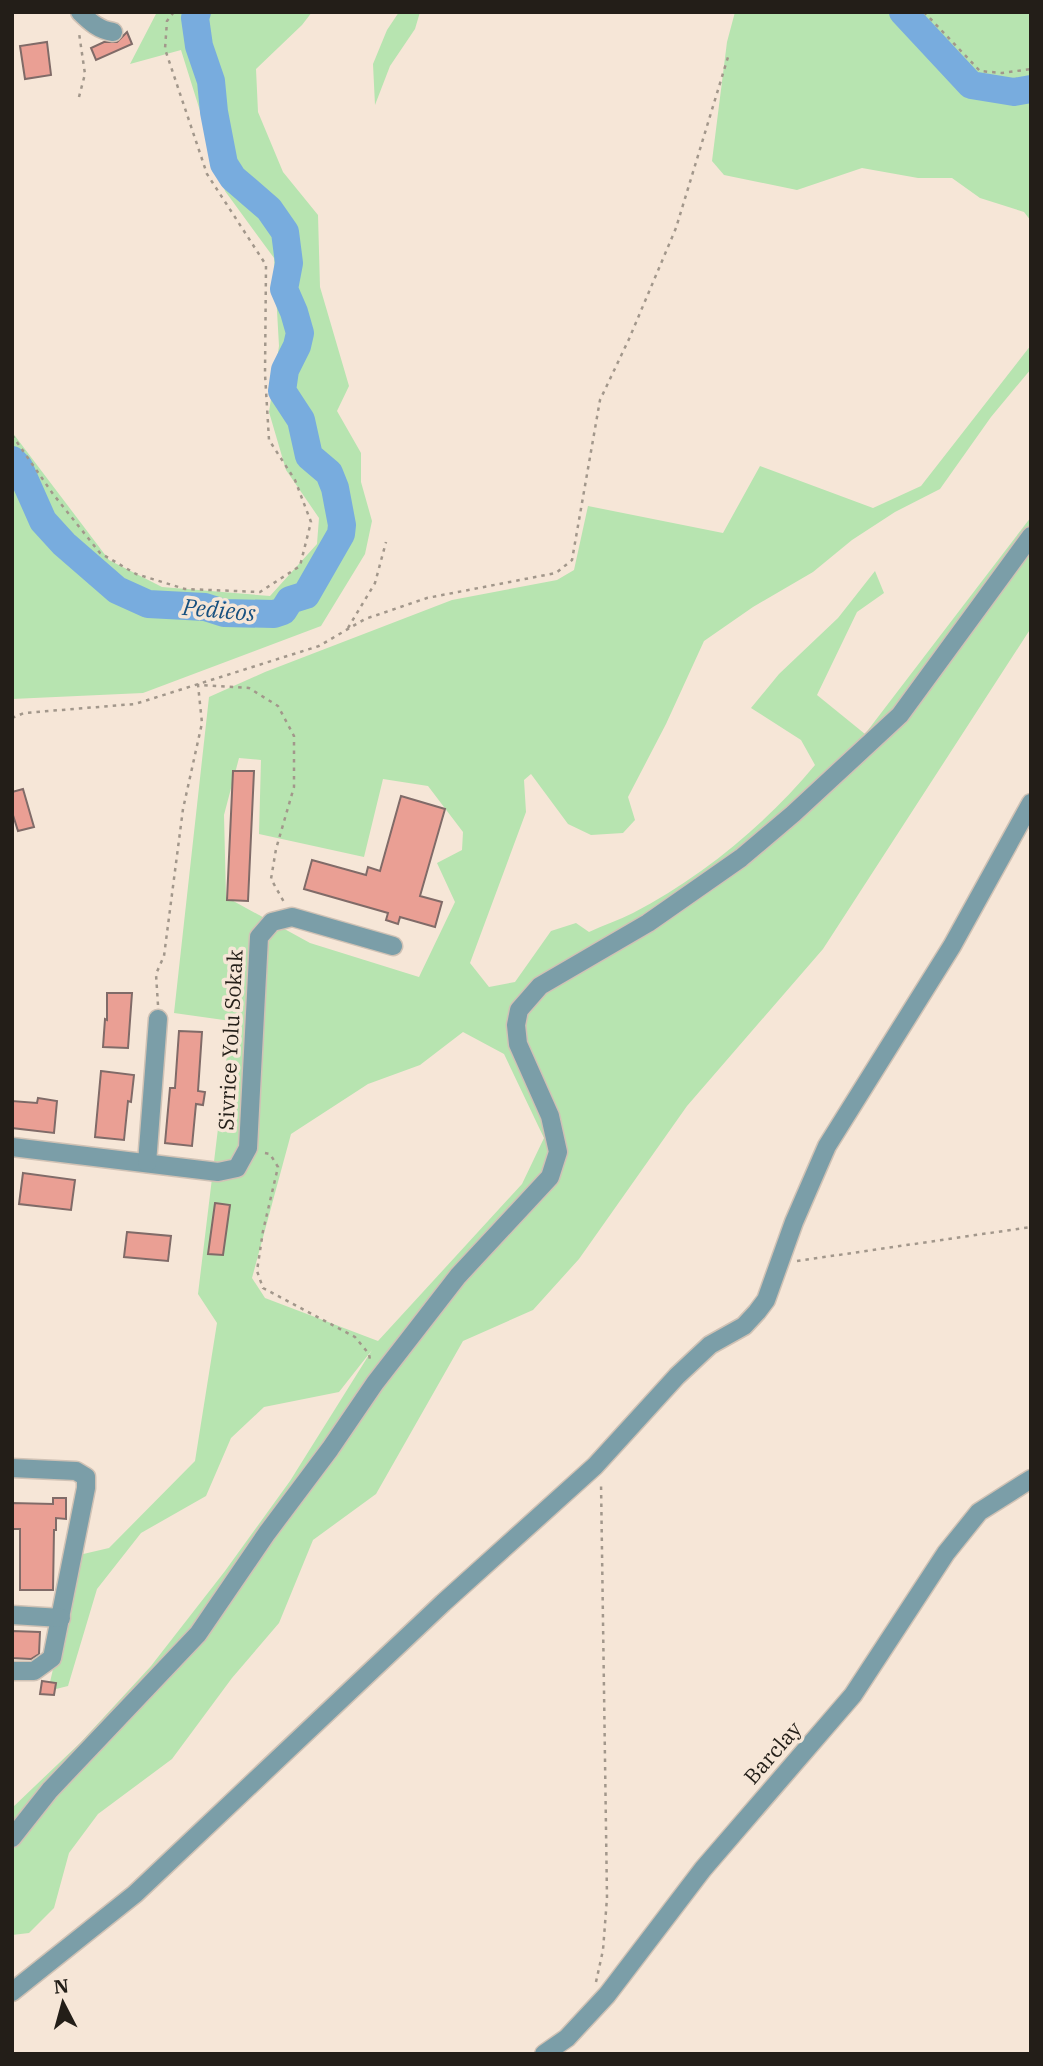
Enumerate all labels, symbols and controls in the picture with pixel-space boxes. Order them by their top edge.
water label: Pedieos [180,591,257,627]
street label: Sivrice Yolu Sokak [211,948,249,1131]
street label: Barclay [737,1714,808,1790]
north arrow [28,1968,98,2038]
text: N [52,1973,70,1999]

